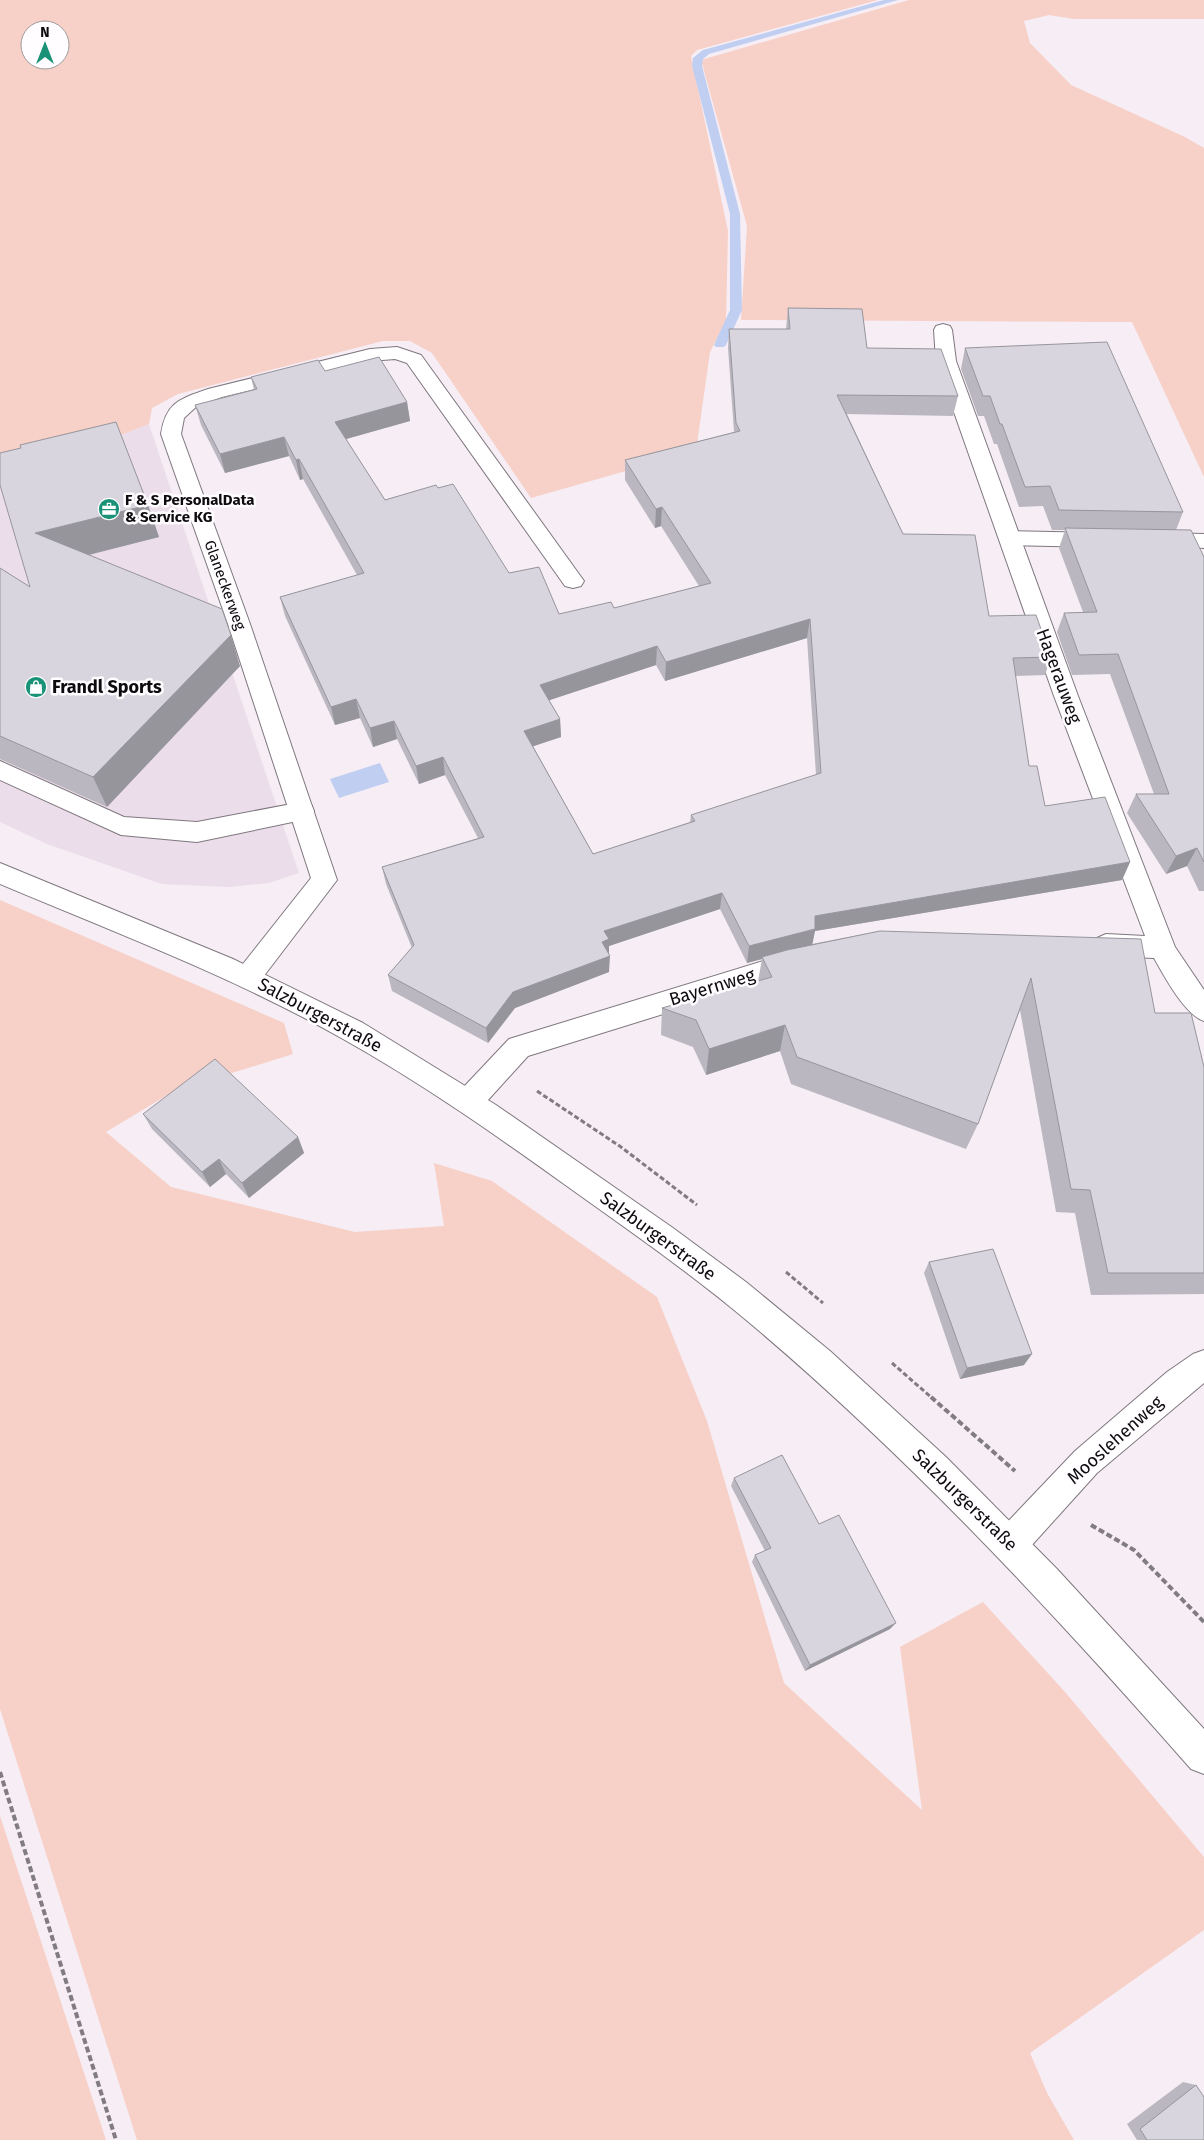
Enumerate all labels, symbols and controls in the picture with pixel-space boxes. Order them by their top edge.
north arrow [20,20,70,70]
text: N [40,24,50,41]
place label: F & S PersonalData & Service KG [125,491,254,526]
office icon: F & S PersonalData & Service KG [97,497,121,521]
street label: Glaneckerweg [200,538,250,633]
street label: Hagerauweg [1032,626,1087,727]
shop icon: Frandl Sports [24,675,48,699]
place label: Frandl Sports [52,676,162,698]
street label: Bayernweg [666,963,758,1010]
street label: Salzburgerstraße [254,973,386,1057]
street label: Salzburgerstraße [596,1187,720,1285]
street label: Mooslehenweg [1063,1391,1168,1489]
street label: Salzburgerstraße [908,1444,1022,1556]

